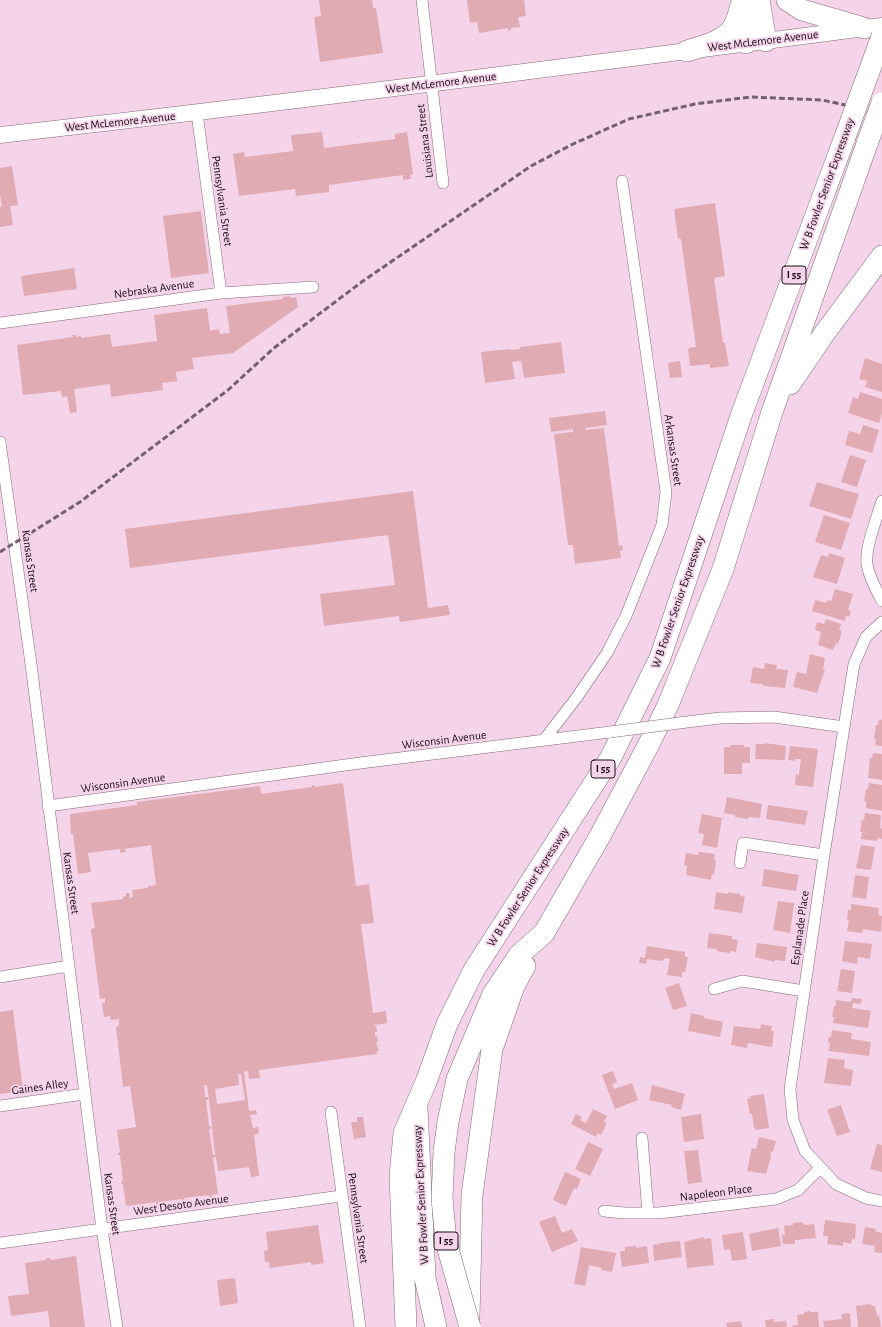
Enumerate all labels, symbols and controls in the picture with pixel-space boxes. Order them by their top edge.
street label: West McLemore Avenue [707,27,819,55]
street label: West McLemore Avenue [385,69,497,97]
street label: Louisiana Street [413,103,437,179]
street label: West McLemore Avenue [64,109,176,135]
street label: W B Fowler Senior Expressway [796,116,858,252]
street label: Pennsylvania Street [209,155,235,247]
road number: I 55 [782,266,806,284]
street label: Nebraska Avenue [113,276,195,302]
street label: Arkansas Street [661,413,685,487]
street label: Kansas Street [19,529,41,593]
street label: W B Fowler Senior Expressway [648,534,708,670]
street label: Wisconsin Avenue [401,728,487,752]
road number: I 55 [591,760,615,778]
street label: Wisconsin Avenue [80,770,166,796]
street label: W B Fowler Senior Expressway [484,825,572,949]
street label: Kansas Street [60,851,82,915]
street label: Esplanade Place [788,890,812,966]
street label: Gaines Alley [11,1076,69,1098]
street label: W B Fowler Senior Expressway [410,1125,432,1265]
street label: Kansas Street [101,1172,123,1236]
street label: Pennsylvania Street [345,1172,371,1264]
street label: Napoleon Place [679,1181,753,1205]
street label: West Desoto Avenue [132,1191,230,1219]
road number: I 55 [434,1232,458,1250]

